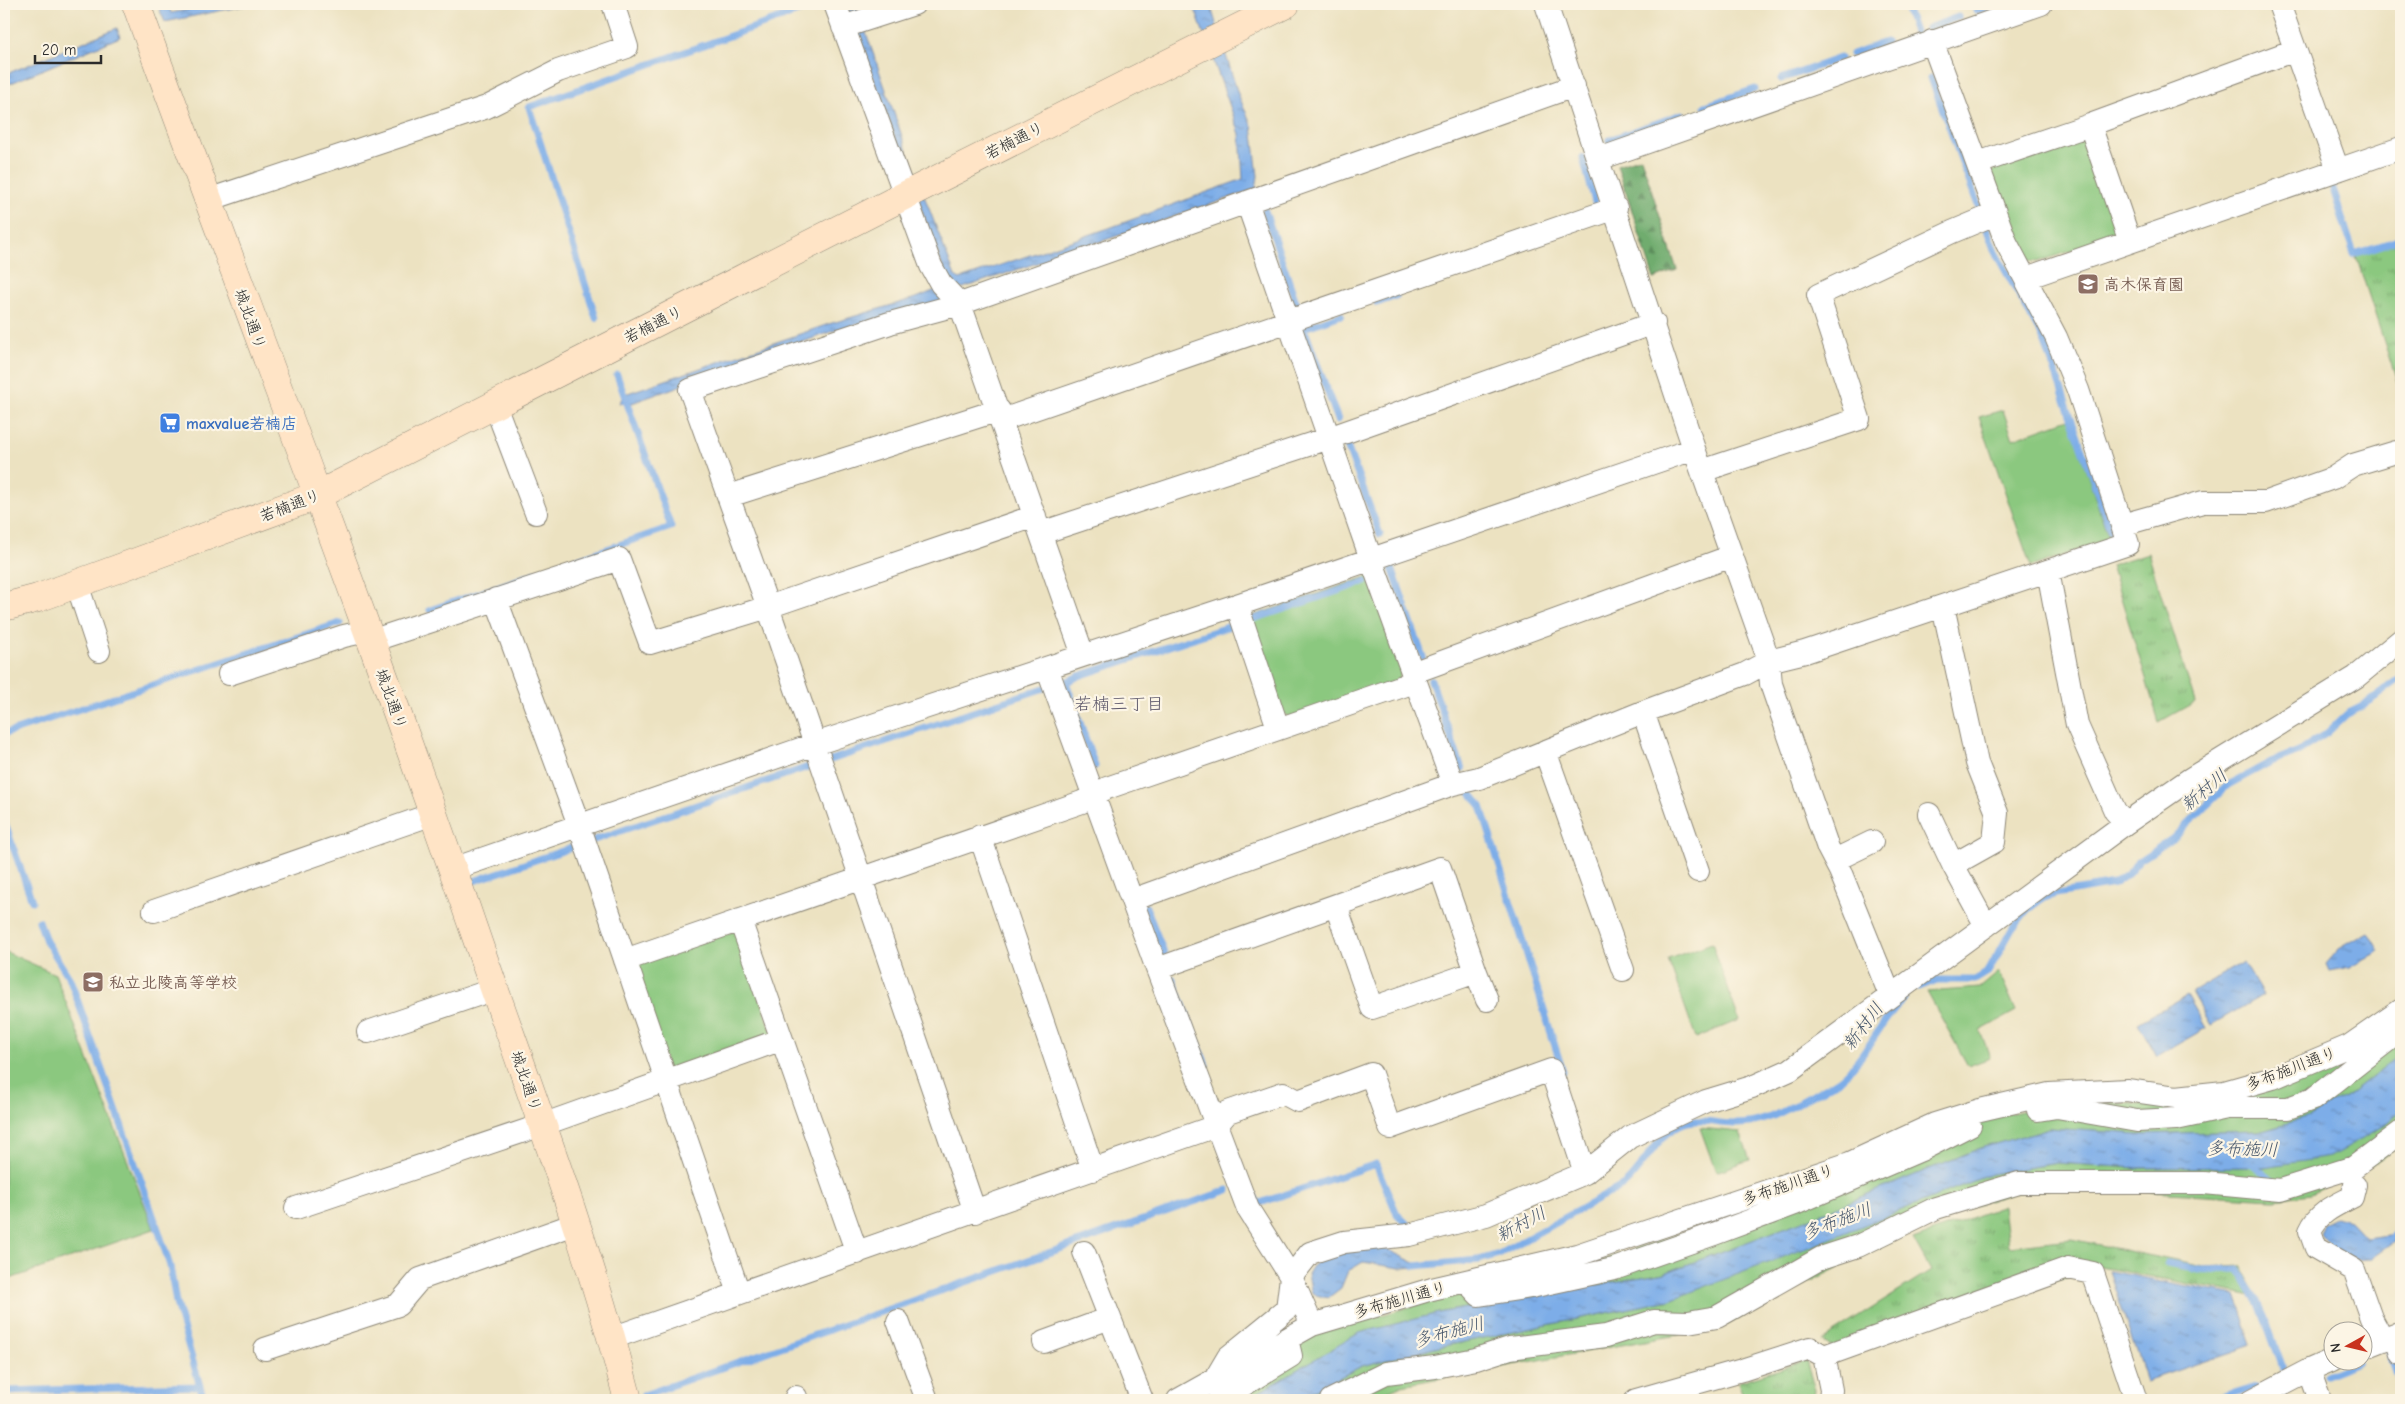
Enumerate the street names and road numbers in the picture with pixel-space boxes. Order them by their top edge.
street label: 若楠通り [982,118,1047,163]
street label: 城北通り [231,286,269,352]
street label: 若楠通り [621,302,686,347]
street label: 若楠通り [257,486,323,526]
street label: 城北通り [372,666,410,732]
street label: 多布施川通り [2243,1043,2339,1095]
street label: 城北通り [507,1048,545,1115]
street label: 多布施川通り [1740,1161,1837,1209]
street label: 多布施川通り [1352,1278,1449,1322]

